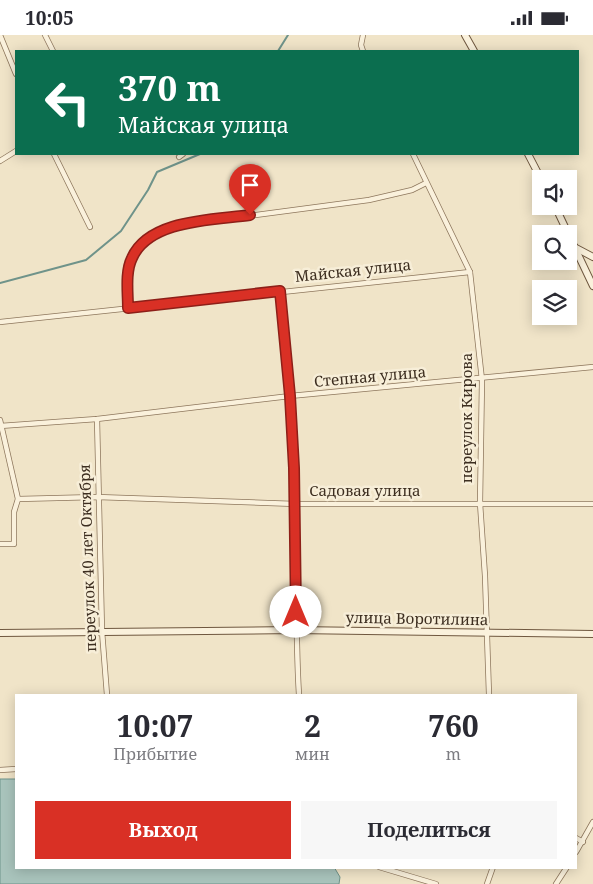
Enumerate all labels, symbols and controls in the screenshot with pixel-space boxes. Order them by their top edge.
text: 10:05 [25,5,74,31]
text: 370 m [118,64,221,111]
icon: left [35,70,100,135]
text: Майская улица [118,109,289,139]
pin [229,164,271,215]
map controls [532,170,577,325]
button: sound [532,170,577,215]
icon: arrive [236,171,264,199]
button: search [532,225,577,270]
street label: Майская улица [294,254,412,286]
button: layers [532,280,577,325]
street label: переулок Кирова [456,353,476,483]
street label: Степная улица [313,361,427,391]
street label: переулок 40 лет Октября [74,464,100,652]
street label: Садовая улица [309,480,421,500]
position arrow [269,585,321,637]
street label: улица Воротилина [345,607,489,629]
text: 10:07 [117,705,194,746]
text: 2 [304,705,321,746]
text: 760 [428,705,479,746]
text: Прибытие [113,743,197,765]
text: мин [295,743,330,765]
text: m [446,743,461,765]
button: Выход [35,801,291,859]
button: Поделиться [301,801,557,859]

